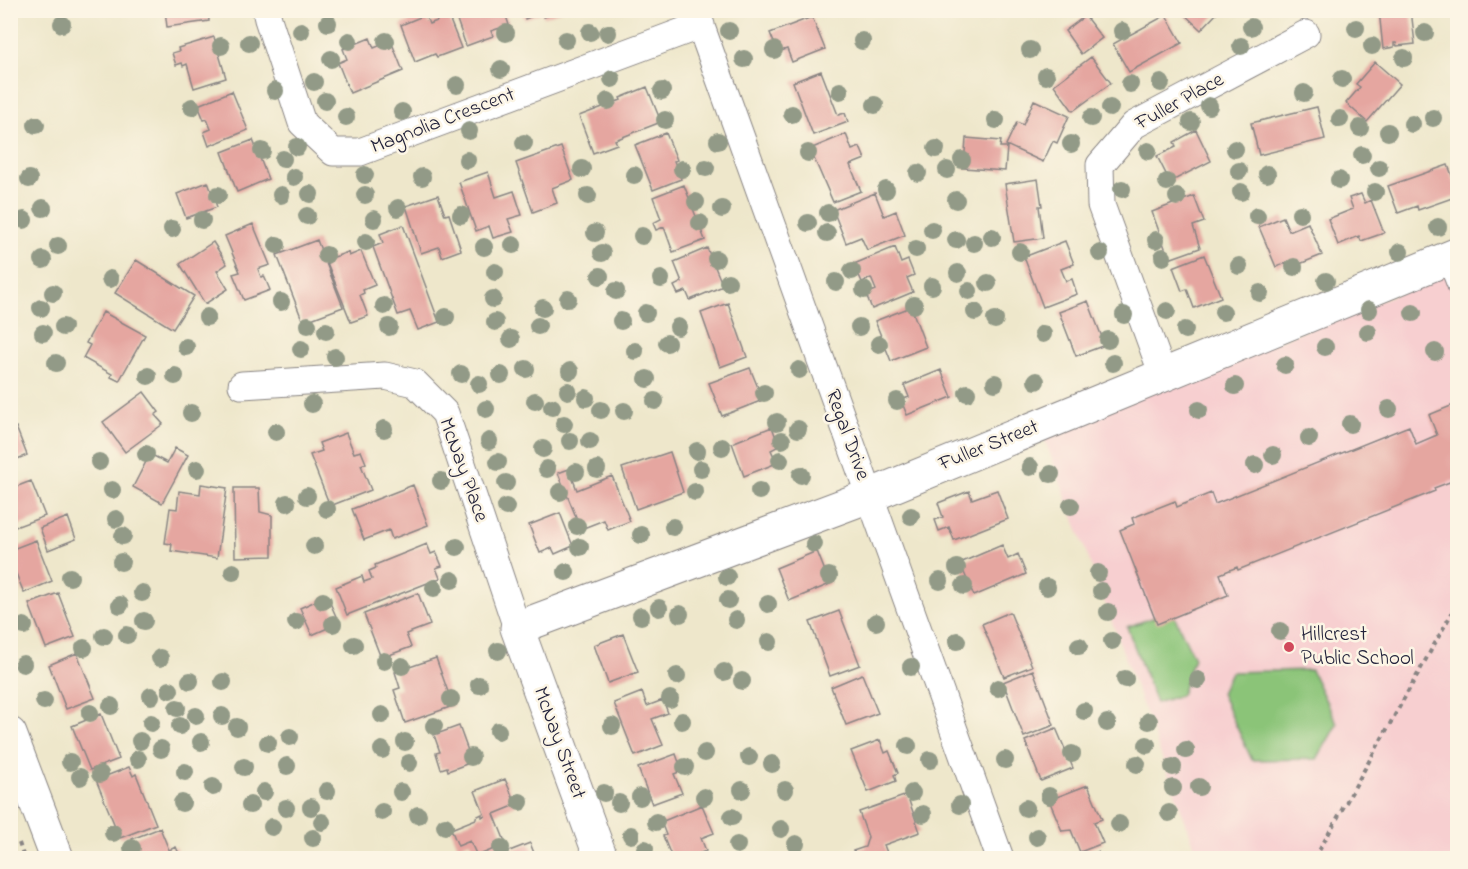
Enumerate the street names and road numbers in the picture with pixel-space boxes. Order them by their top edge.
street label: Fuller Place [1130,65,1230,139]
street label: Magnolia Crescent [367,80,520,164]
street label: Regal Drive [815,385,877,486]
street label: Fuller Street [934,412,1043,480]
street label: McNay Place [428,414,496,528]
street label: McNay Street [523,683,593,804]

